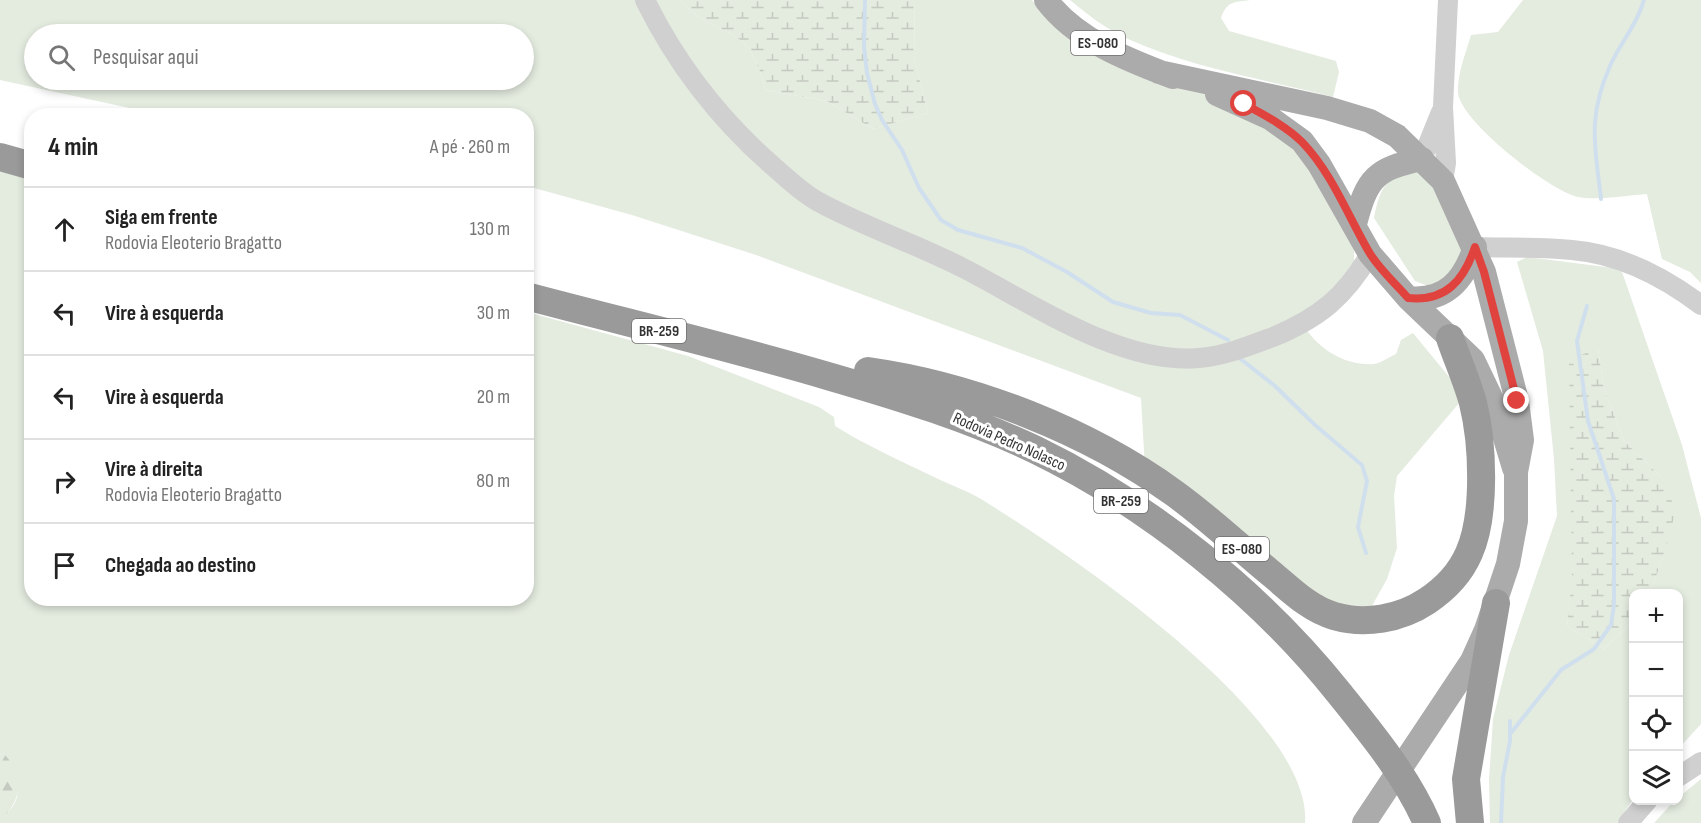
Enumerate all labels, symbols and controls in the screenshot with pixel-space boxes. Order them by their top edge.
search box [24,24,534,90]
road number: ES-080 [1071,31,1125,55]
icon: search [45,41,78,74]
text: Pesquisar aqui [93,44,198,71]
route start [1230,90,1256,116]
text: 4 min [48,132,98,163]
text: A pé · 260 m [430,135,510,159]
text: Siga em frente [105,204,218,231]
icon: ahead [48,213,81,246]
text: 130 m [470,217,510,241]
text: Rodovia Eleoterio Bragatto [105,231,282,255]
icon: left [48,297,81,330]
text: Vire à esquerda [105,300,224,327]
text: 30 m [477,301,510,325]
road number: BR-259 [632,319,686,343]
icon: left [48,381,81,414]
text: Vire à esquerda [105,384,224,411]
text: 20 m [477,385,510,409]
route end [1503,387,1529,413]
street label: Rodovia Pedro Nolasco [950,409,1068,475]
text: Vire à direita [105,456,203,483]
icon: right [48,465,81,498]
text: 80 m [476,469,510,493]
text: Rodovia Eleoterio Bragatto [105,483,282,507]
road number: BR-259 [1094,489,1148,513]
road number: ES-080 [1215,537,1269,561]
icon: arrive [48,549,81,582]
text: Chegada ao destino [105,552,256,579]
map controls [1629,589,1683,805]
button: + [1629,589,1683,643]
button: − [1629,643,1683,697]
button: locate [1629,697,1683,751]
button: layers [1629,751,1683,805]

